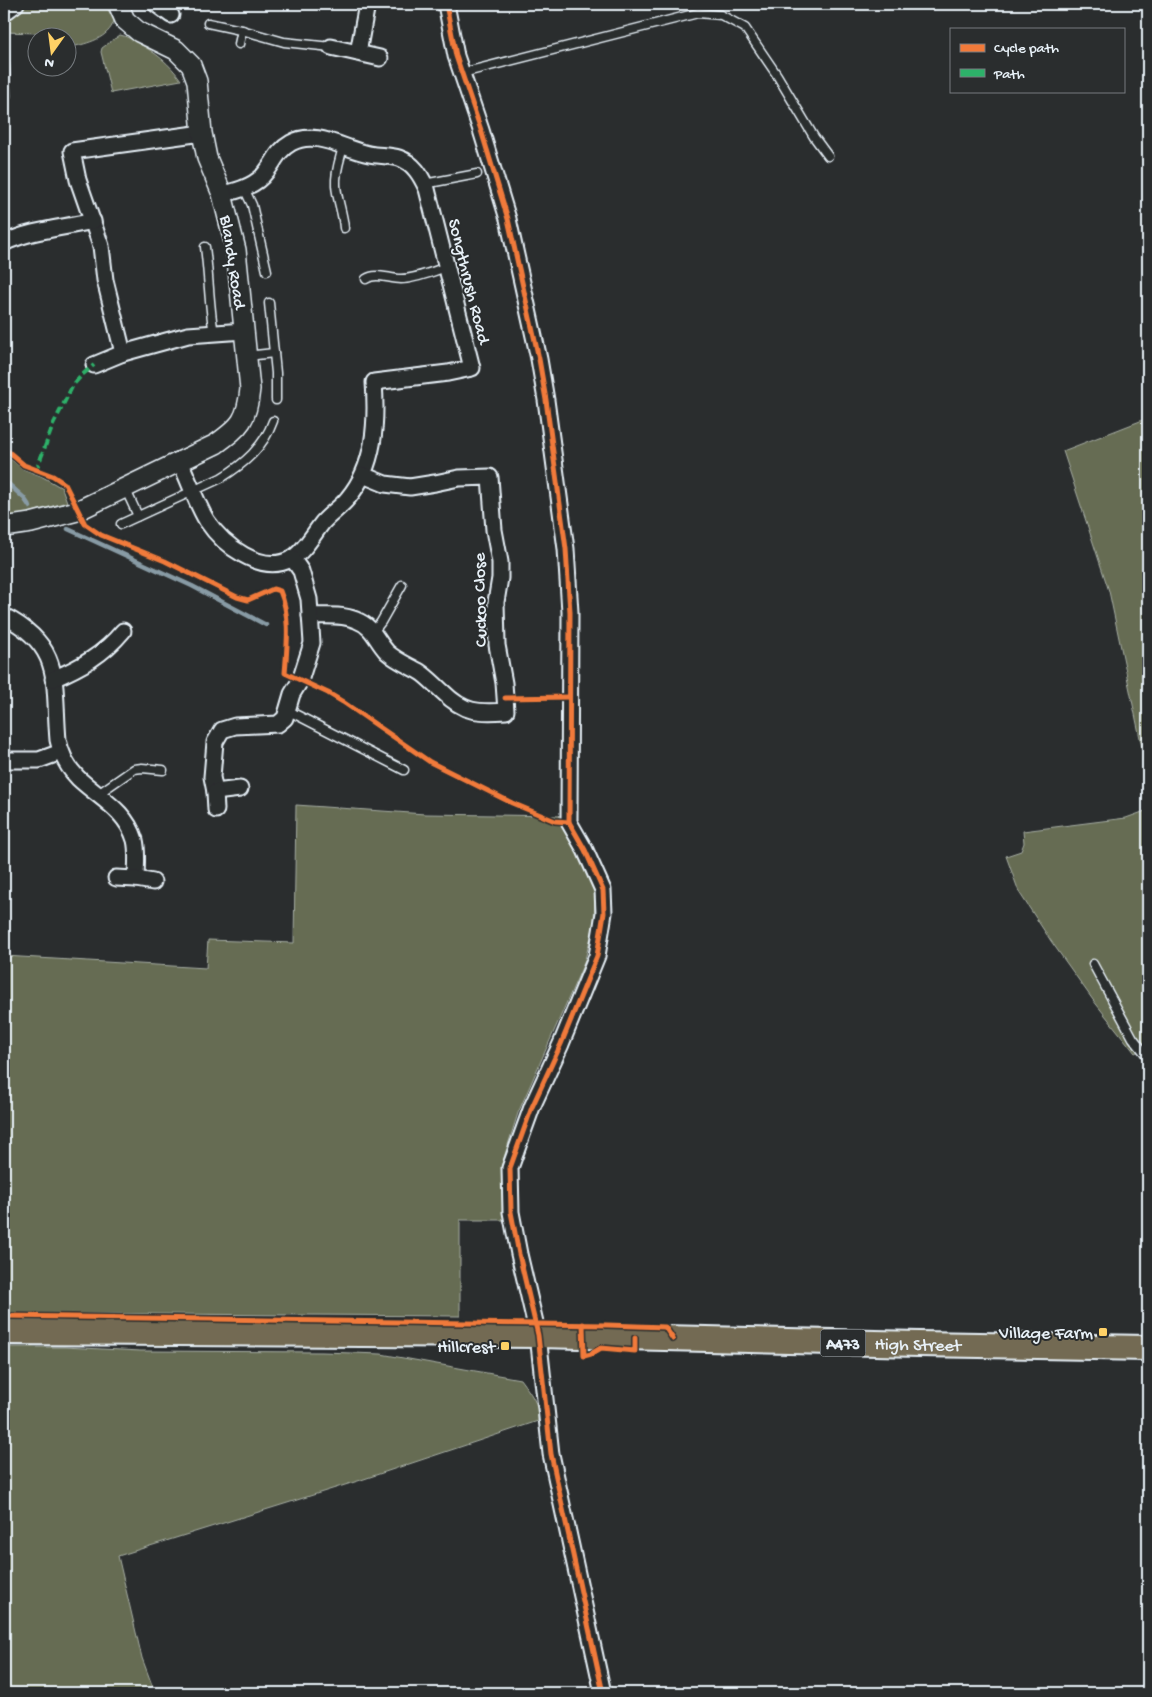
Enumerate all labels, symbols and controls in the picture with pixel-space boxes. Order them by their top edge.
north arrow [28,28,78,78]
legend [950,28,1124,92]
text: Cycle path [994,40,1059,58]
text: N [43,53,56,72]
text: Path [993,66,1025,84]
street label: Blandy Road [214,213,250,312]
street label: Songthrush Road [442,217,494,348]
street label: Cuckoo Close [470,552,493,647]
place label: Village Farm [998,1324,1093,1345]
marker: Village Farm [1097,1326,1109,1338]
road number: A473 [820,1330,866,1356]
street label: High Street [874,1335,963,1358]
place label: Hillcrest [437,1338,497,1359]
marker: Hillcrest [499,1340,511,1352]

